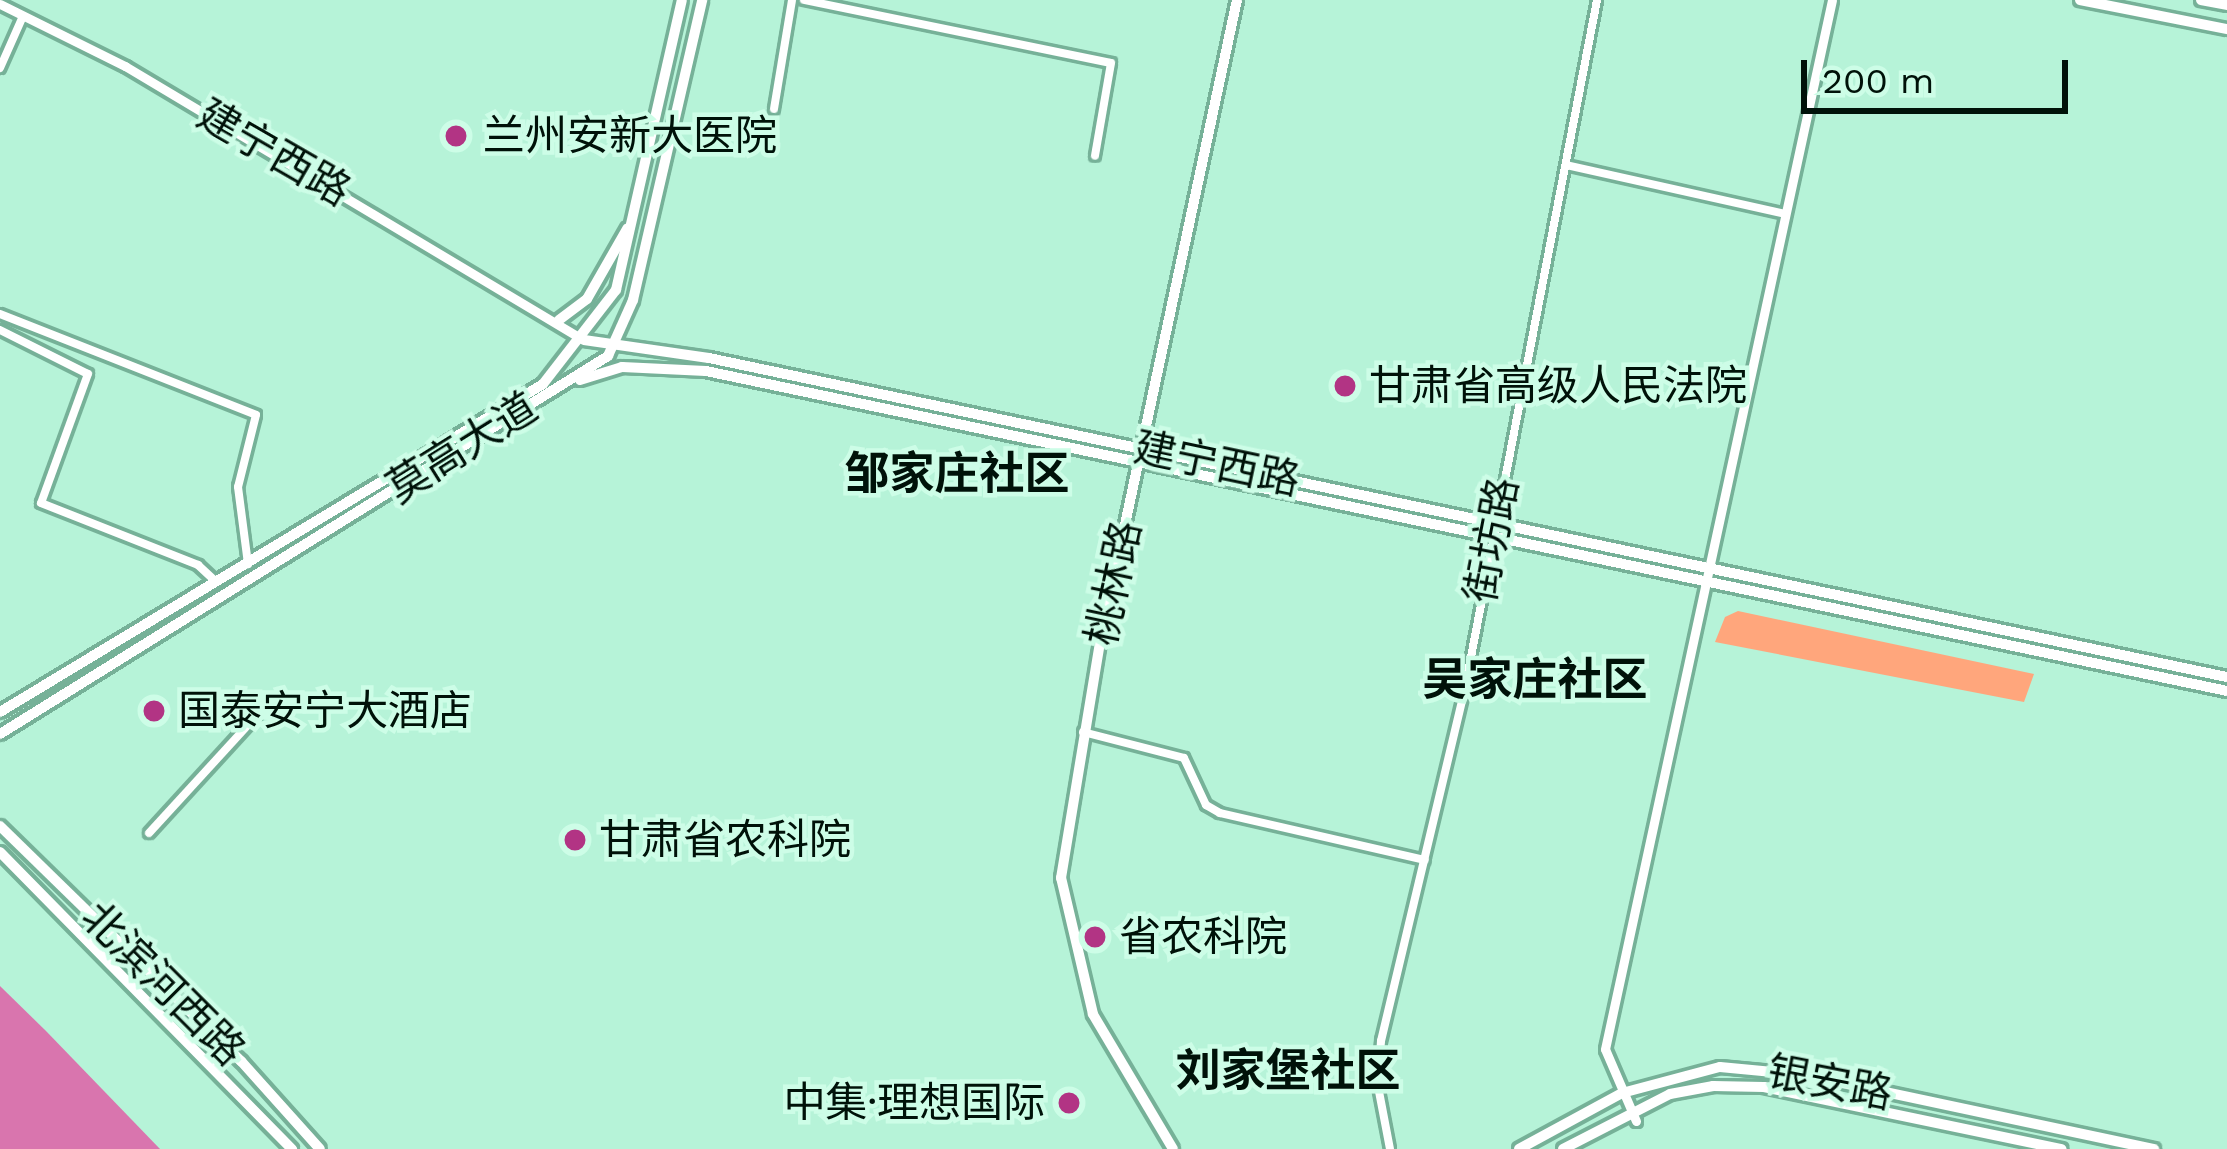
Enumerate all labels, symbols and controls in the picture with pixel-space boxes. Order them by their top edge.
scale bar [1807,36,2074,110]
text: 200 m [1822,60,1934,102]
street label: 建宁西路 [189,89,359,217]
place label: 兰州安新大医院 [483,111,777,161]
marker: 兰州安新大医院 [440,120,472,152]
place label: 甘肃省高级人民法院 [1369,361,1747,411]
marker: 甘肃省高级人民法院 [1332,373,1358,399]
street label: 莫高大道 [377,382,547,514]
street label: 建宁西路 [1130,422,1304,506]
district label: 邹家庄社区 [845,447,1069,501]
street label: 街坊路 [1455,473,1529,607]
street label: 桃林路 [1076,516,1152,650]
district label: 吴家庄社区 [1423,653,1647,707]
place label: 国泰安宁大酒店 [178,686,472,736]
marker: 国泰安宁大酒店 [141,698,167,724]
place label: 甘肃省农科院 [599,815,851,865]
marker: 甘肃省农科院 [562,827,588,853]
street label: 北滨河西路 [71,892,255,1076]
place label: 省农科院 [1119,912,1287,962]
marker: 省农科院 [1082,924,1108,950]
district label: 刘家堡社区 [1176,1044,1400,1098]
street label: 银安路 [1763,1046,1897,1120]
place label: 中集·理想国际 [784,1078,1045,1128]
marker: 中集·理想国际 [1056,1090,1082,1116]

